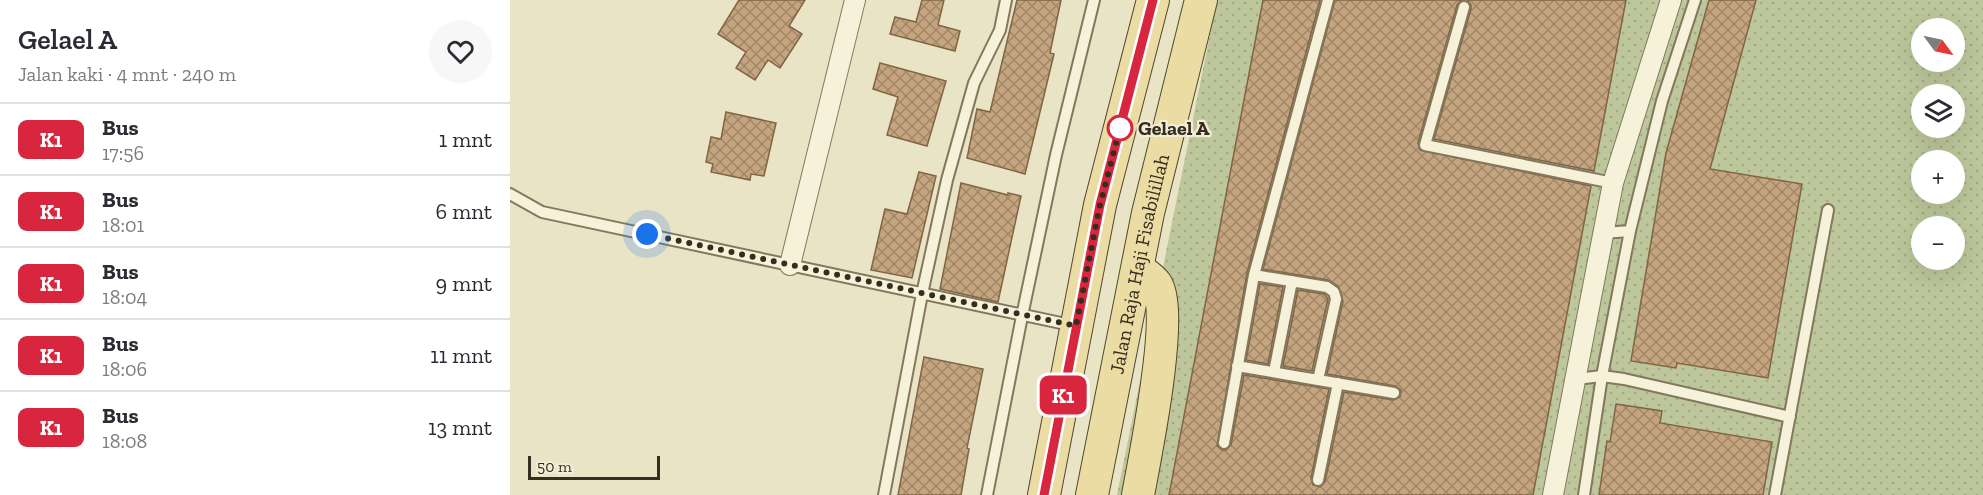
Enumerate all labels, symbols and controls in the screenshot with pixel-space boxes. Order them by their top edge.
north arrow [1911,18,1965,72]
map controls [1911,18,1965,270]
button: heart [429,20,492,83]
text: Gelael A [18,23,117,56]
text: Jalan kaki · 4 mnt · 240 m [18,62,236,86]
button: layers [1911,84,1965,138]
text: Bus [102,114,139,141]
marker: Gelael A [1107,115,1133,141]
place label: Gelael A [1138,116,1210,140]
text: 1 mnt [439,126,492,153]
text: K1 [40,127,62,152]
text: 17:56 [102,141,144,165]
street label: Jalan Raja Haji Fisabilillah [1104,150,1174,376]
button: + [1911,150,1965,204]
text: Bus [102,186,139,213]
text: 6 mnt [436,198,492,225]
text: K1 [40,199,62,224]
text: 18:01 [102,213,144,237]
button: − [1911,216,1965,270]
your location [632,219,662,249]
text: Bus [102,258,139,285]
text: 9 mnt [436,270,492,297]
text: K1 [40,271,62,296]
text: 18:04 [102,285,147,309]
text: Bus [102,330,139,357]
text: 11 mnt [430,342,492,369]
text: K1 [40,343,62,368]
text: 18:06 [102,357,147,381]
line badge: K1 [1036,376,1090,414]
text: K1 [1052,383,1074,408]
text: Bus [102,402,139,429]
text: 13 mnt [428,414,492,441]
text: K1 [40,415,62,440]
text: 18:08 [102,429,147,453]
scale bar [528,453,660,480]
text: 50 m [537,457,572,476]

